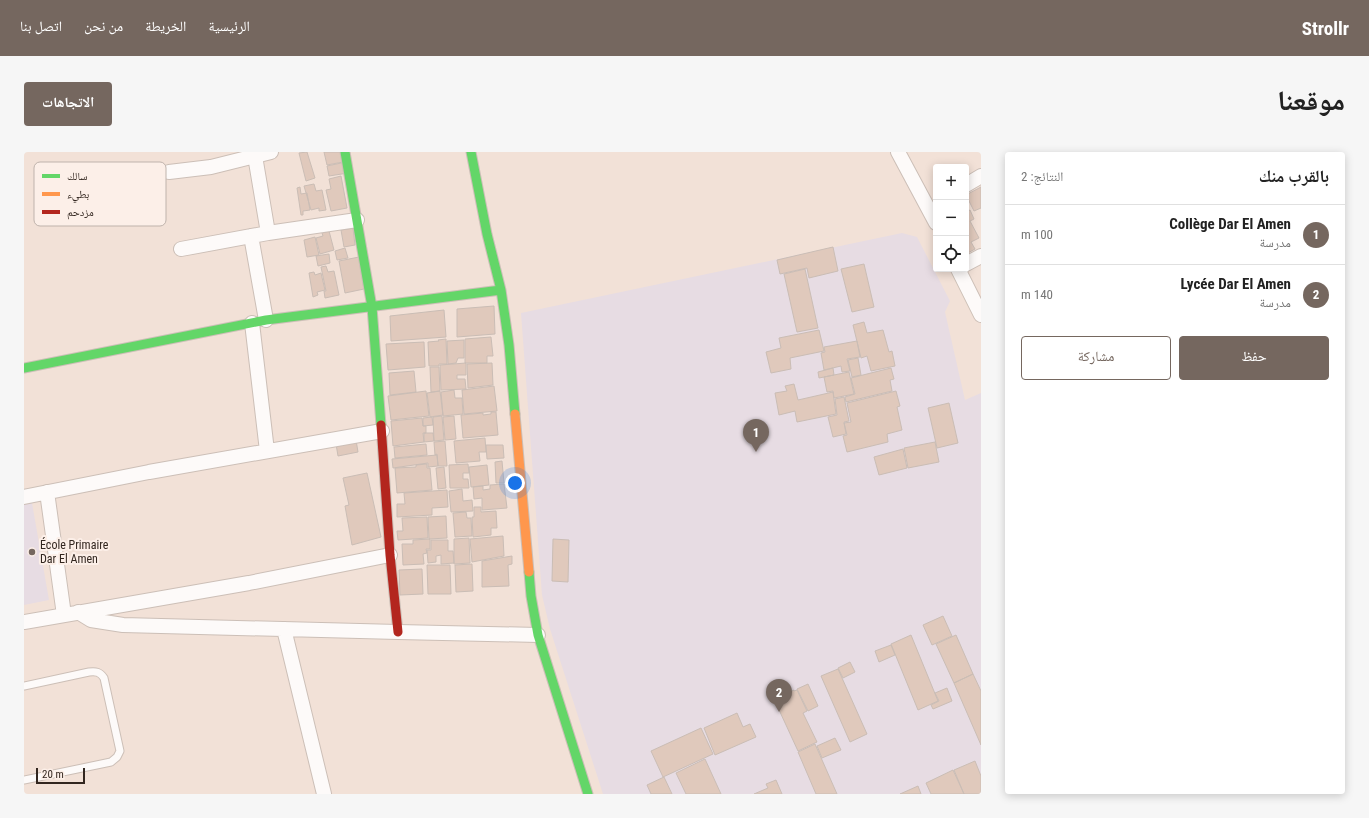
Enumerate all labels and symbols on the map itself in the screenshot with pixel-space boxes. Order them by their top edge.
legend [34,162,166,226]
text: سالك [67,170,87,183]
text: بطيء [67,188,89,203]
text: مزدحم [67,206,94,220]
pin: 1 [743,419,769,452]
your location [505,473,525,493]
place label: École Primaire Dar El Amen [40,537,109,566]
marker: École Primaire Dar El Amen [27,547,37,557]
pin: 2 [766,679,792,712]
scale bar [36,766,85,785]

